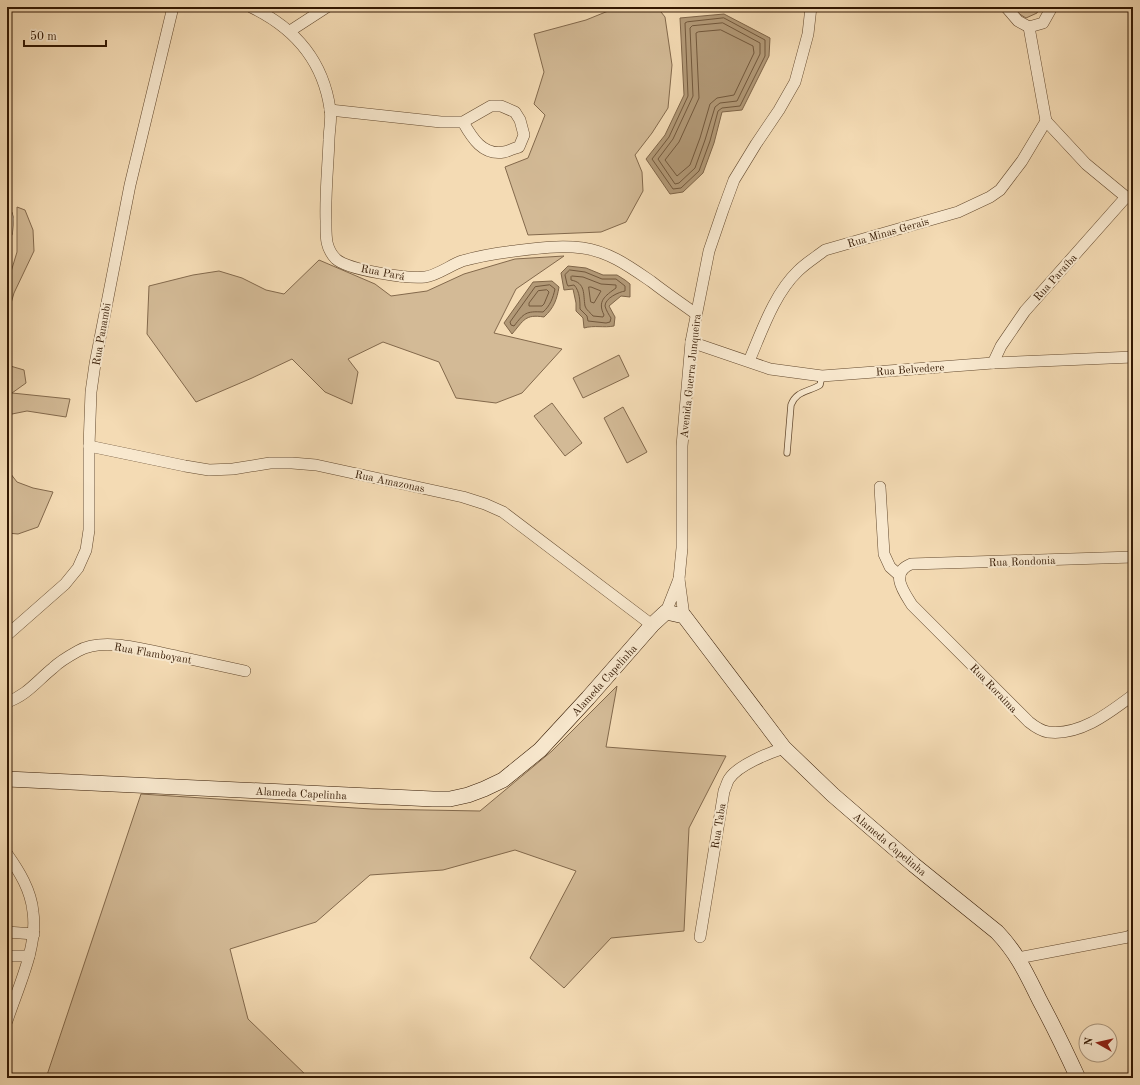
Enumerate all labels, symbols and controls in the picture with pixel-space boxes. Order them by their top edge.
scale bar [24,22,106,48]
text: 50 m [30,30,57,43]
street label: Rua Minas Gerais [846,216,931,250]
street label: Rua Paraíba [1032,252,1080,303]
street label: Rua Pará [360,264,406,283]
street label: Rua Panambi [92,302,113,366]
street label: Avenida Guerra Junqueira [680,313,704,439]
street label: Rua Belvedere [875,363,945,378]
street label: Rua Amazonas [354,470,426,495]
street label: Rua Rondonia [988,556,1056,569]
street label: Rua Flamboyant [113,642,193,667]
street label: Alameda Capelinha [570,643,640,719]
street label: Rua Roraima [967,663,1019,716]
street label: Alameda Capelinha [255,787,348,802]
street label: Rua Taba [710,802,729,850]
street label: Alameda Capelinha [850,811,928,879]
north arrow [1078,1023,1118,1063]
text: N [1084,1036,1096,1047]

